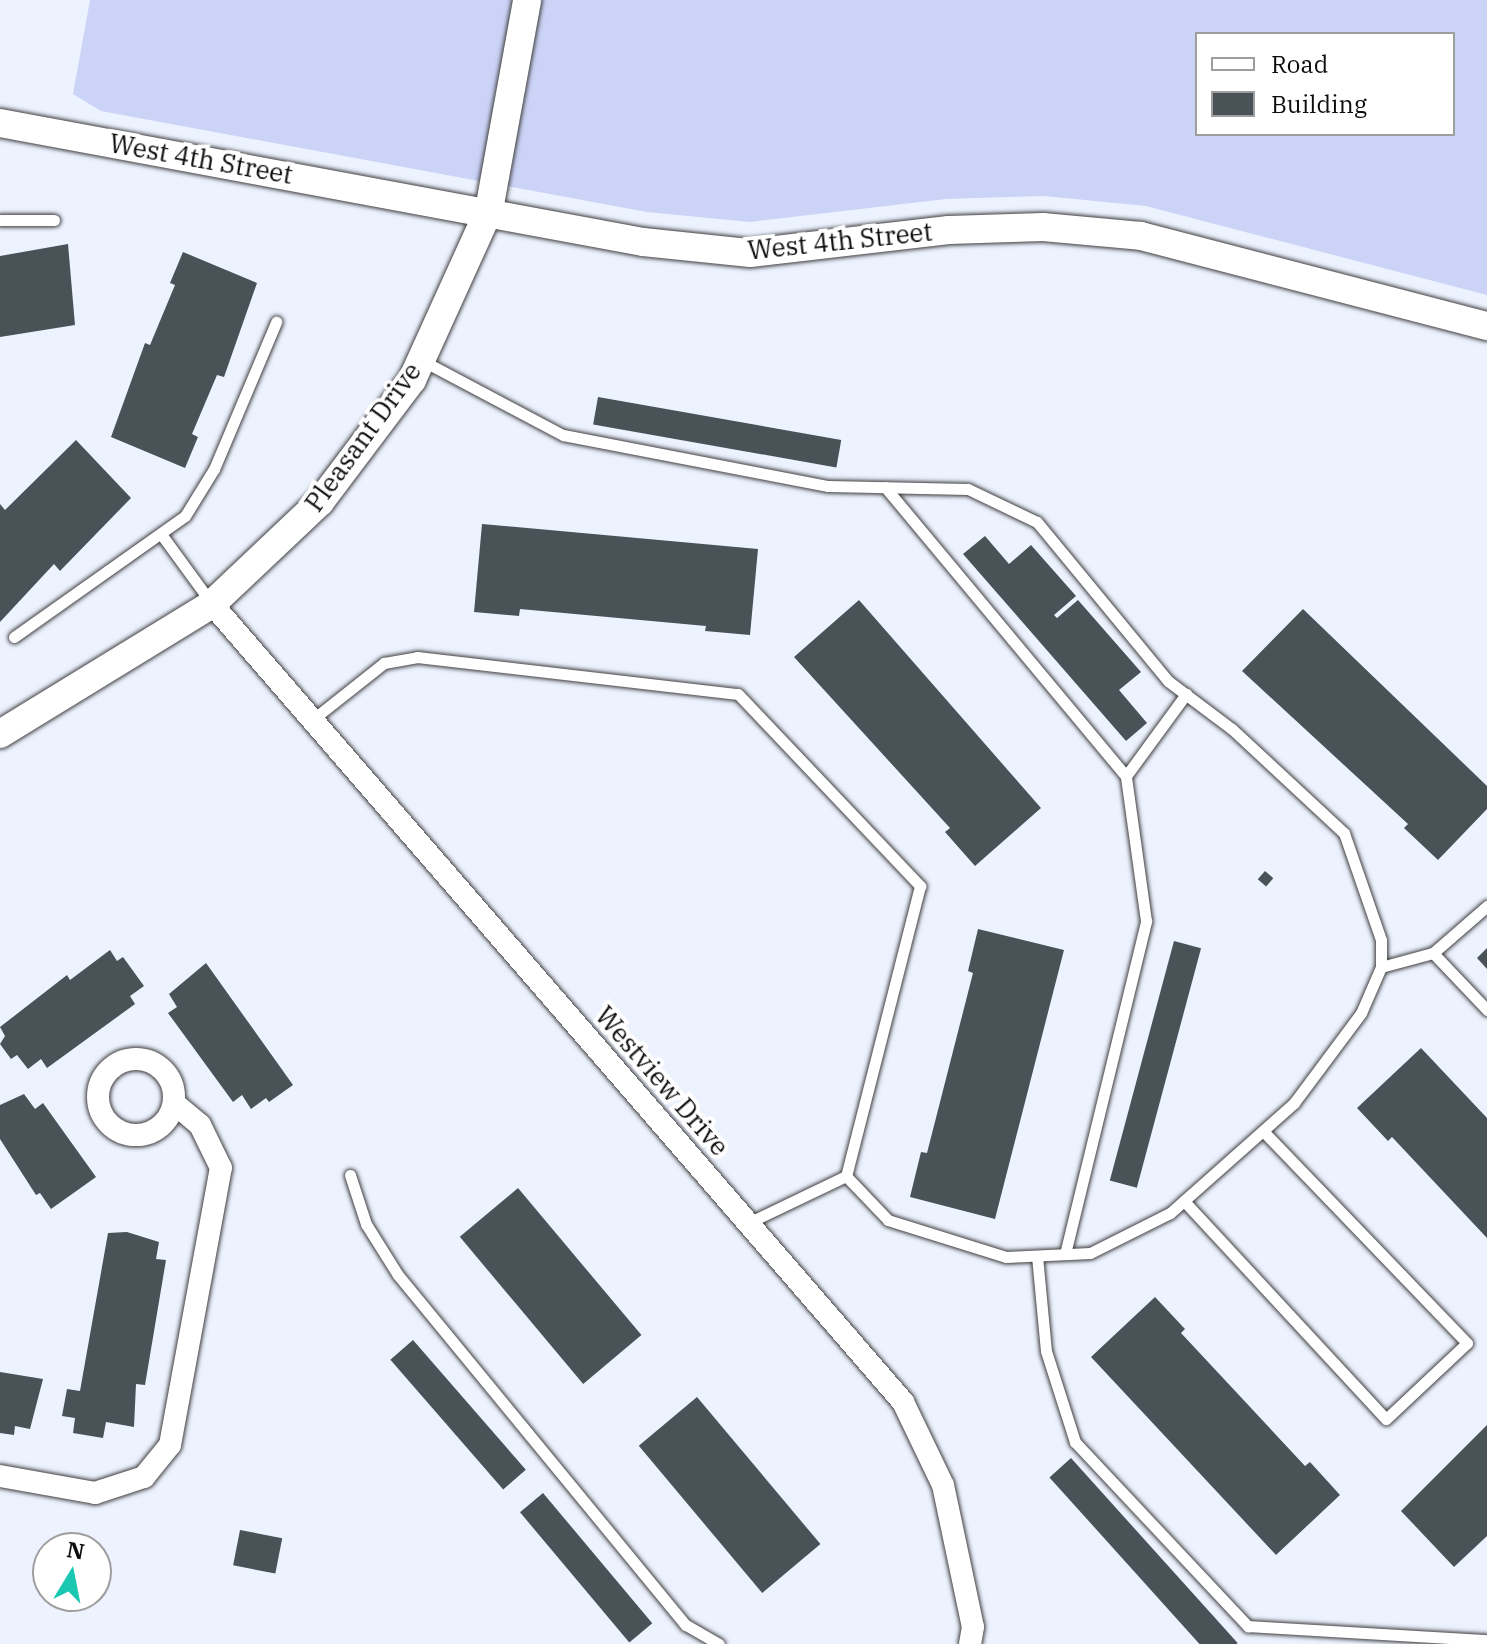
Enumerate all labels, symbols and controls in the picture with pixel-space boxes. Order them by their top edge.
legend [1195,32,1455,136]
text: Road [1271,48,1328,80]
text: Building [1271,88,1367,120]
street label: West 4th Street [107,128,295,190]
street label: West 4th Street [746,216,934,266]
street label: Pleasant Drive [298,356,428,518]
street label: Westview Drive [589,1000,735,1162]
north arrow [32,1532,112,1612]
text: N [65,1534,87,1566]

